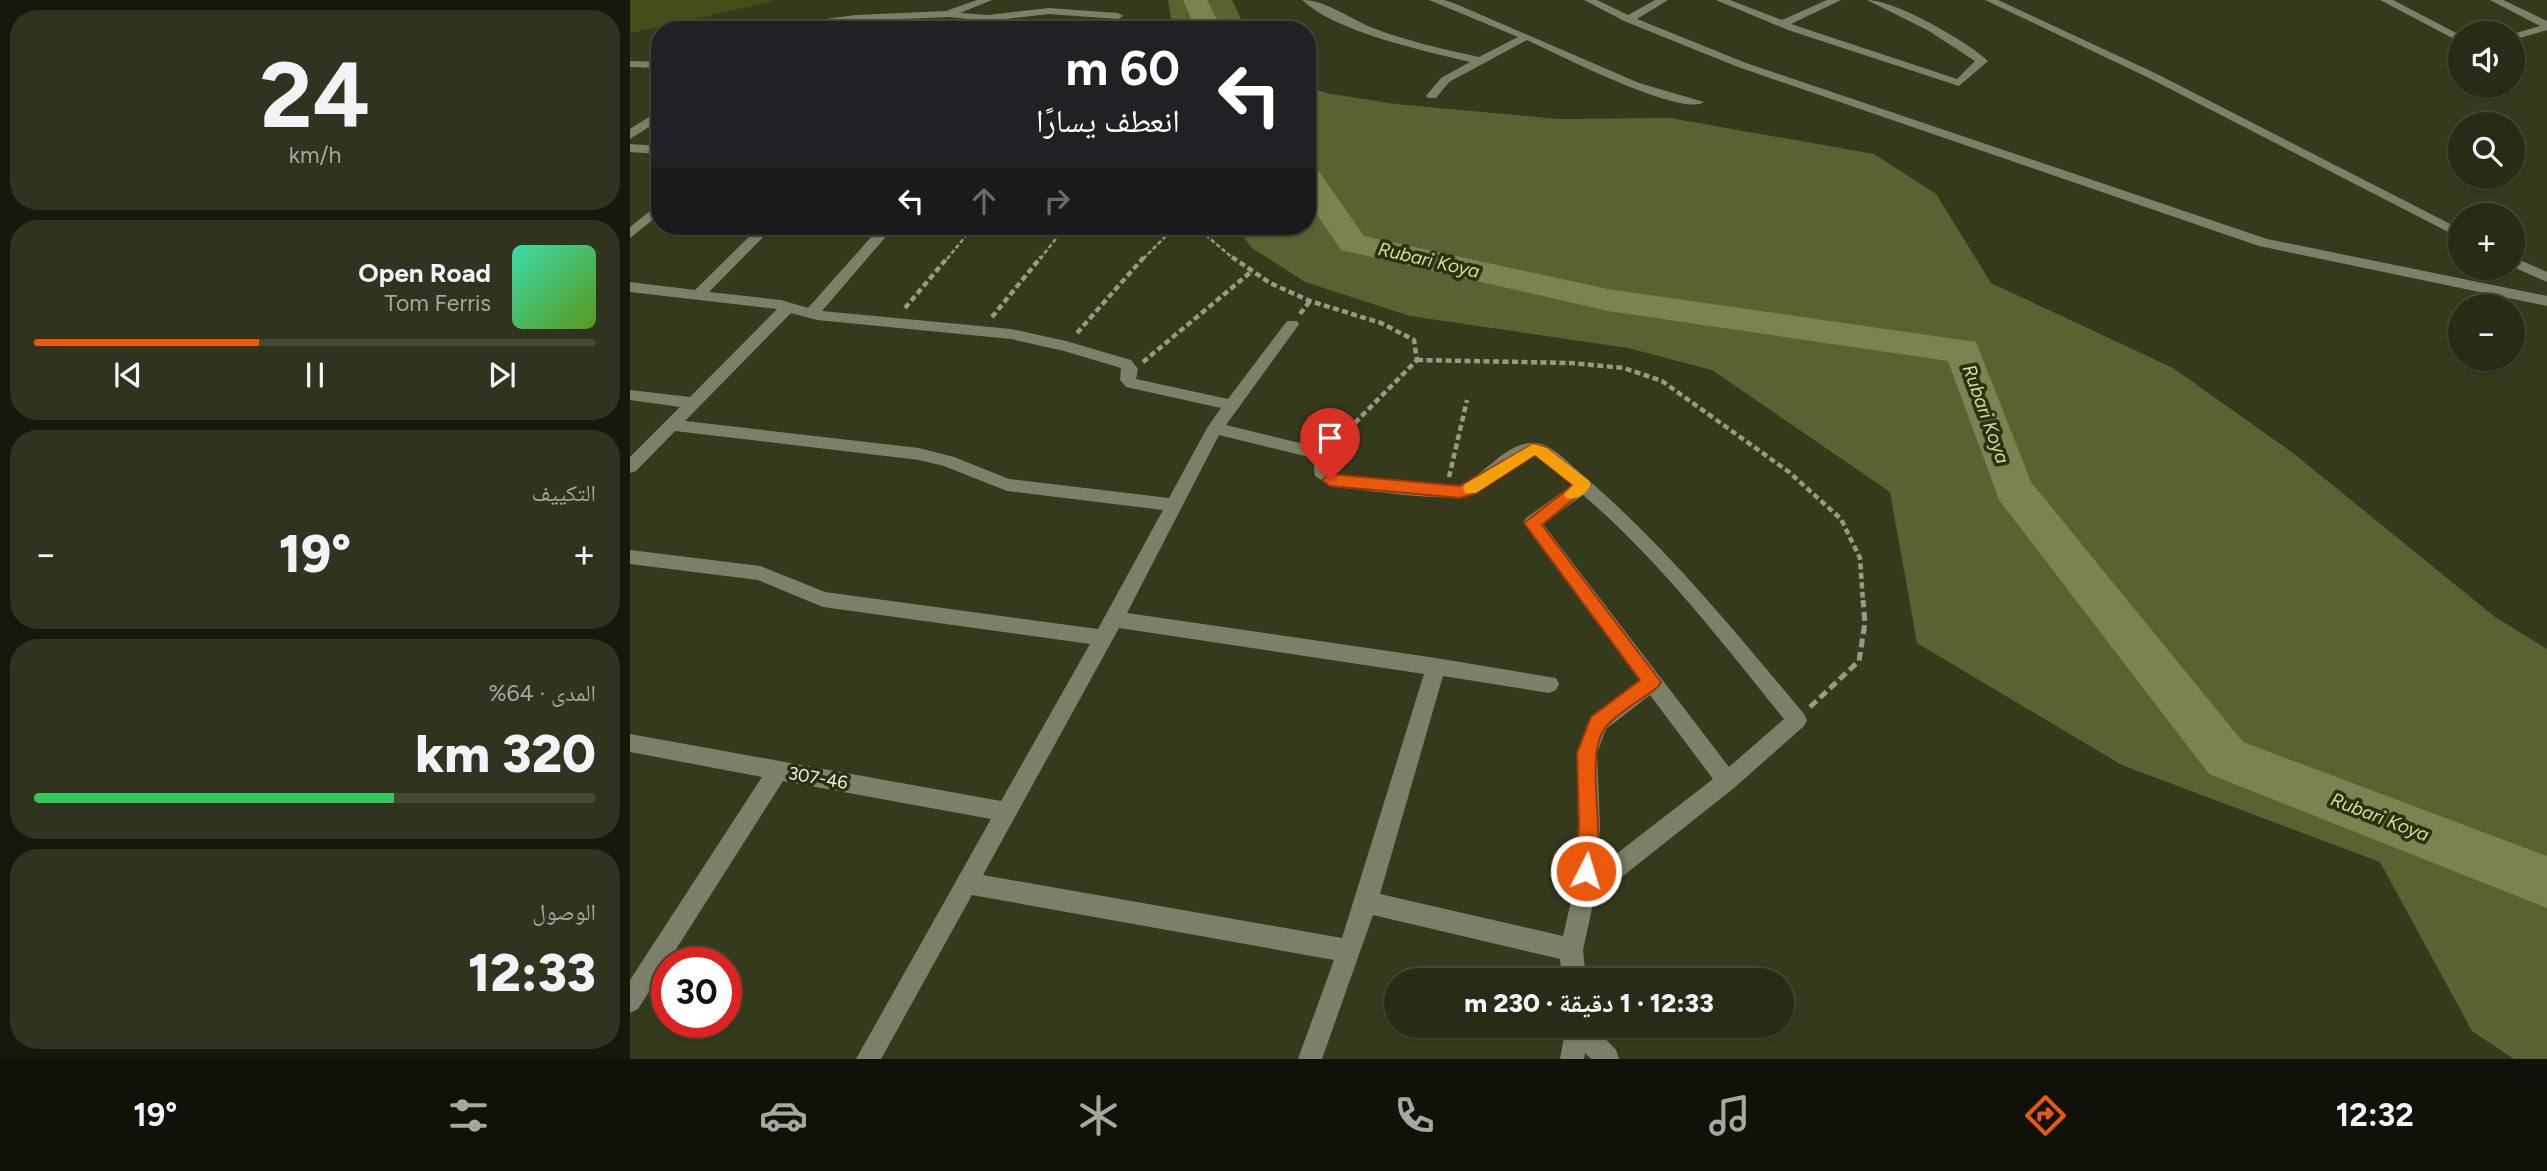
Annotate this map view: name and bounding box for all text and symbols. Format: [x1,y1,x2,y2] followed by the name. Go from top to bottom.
[2448,21,2525,371] map controls
[2448,21,2525,98] button: sound
[1065,38,1180,97] text: 60 m
[260,41,370,150] text: 24
[1204,49,1295,140] icon: left
[1036,102,1180,140] text: انعطف يسارًا
[2448,112,2525,189] button: search
[289,141,341,169] text: km/h
[892,182,930,220] icon: left
[965,182,1003,220] icon: ahead
[1038,182,1076,220] icon: right
[2448,203,2525,280] button: +
[1376,237,1482,283] water label: Rubari Koya
[358,257,491,289] text: Open Road
[385,289,491,317] text: Tom Ferris
[2448,294,2525,371] button: −
[109,356,147,394] icon: previous
[296,356,334,394] icon: pause
[483,356,521,394] icon: next
[1957,361,2015,467] water label: Rubari Koya
[1300,408,1360,480] pin
[1311,419,1349,457] icon: arrive
[531,479,596,507] text: التكييف
[279,523,351,585] text: 19°
[34,531,58,577] text: −
[572,531,596,577] text: +
[488,679,596,707] text: المدى · 64%
[415,723,596,785] text: 320 km
[787,762,849,794] street label: 307-46
[2328,788,2432,846] water label: Rubari Koya
[1549,834,1623,908] position arrow
[532,898,596,926] text: الوصول
[468,942,596,1004] text: 12:33
[651,947,742,1038] speed limit sign: 30
[1464,987,1714,1019] text: 12:33 · 1 دقيقة · 230 m
[444,1091,493,1140] icon: filters
[759,1091,808,1140] icon: car
[1074,1091,1123,1140] icon: climate
[1390,1091,1439,1140] icon: phone
[1705,1091,1754,1140] icon: music
[2021,1091,2070,1140] icon: directions
[133,1096,177,1134] text: 19°
[2336,1096,2414,1134] text: 12:32

